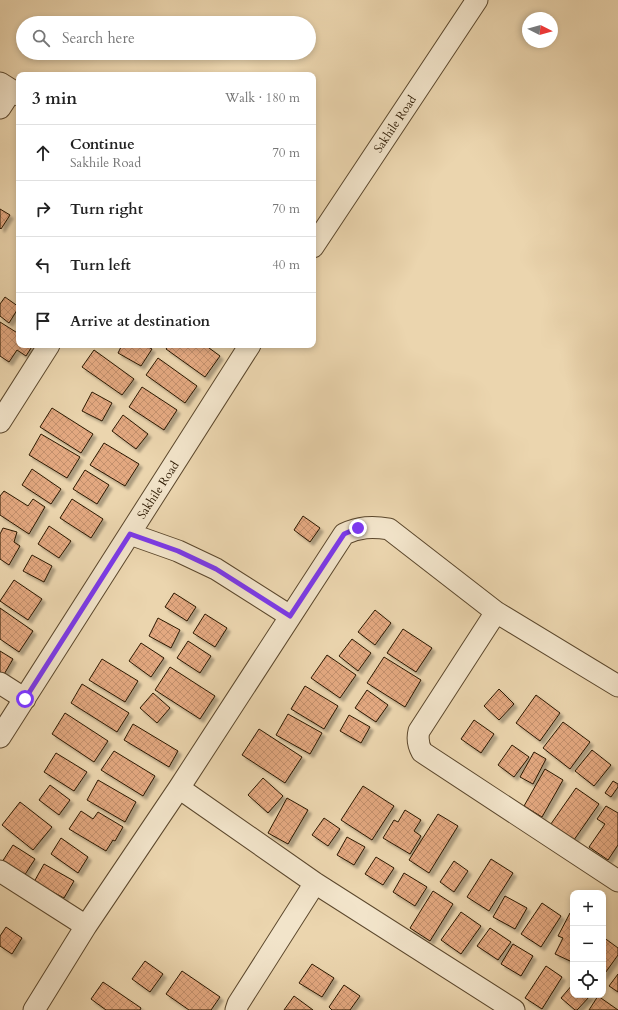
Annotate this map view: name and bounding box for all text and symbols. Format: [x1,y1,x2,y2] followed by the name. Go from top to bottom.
[522,12,558,48] north arrow
[16,16,316,60] search box
[30,27,52,49] icon: search
[62,28,135,48] text: Search here
[32,87,77,110] text: 3 min
[225,89,300,107] text: Walk · 180 m
[370,92,420,156] street label: Sakhile Road
[70,134,135,154] text: Continue
[32,142,54,164] icon: ahead
[272,144,300,162] text: 70 m
[70,154,141,172] text: Sakhile Road
[32,198,54,220] icon: right
[70,199,143,219] text: Turn right
[272,200,300,218] text: 70 m
[32,254,54,276] icon: left
[70,255,131,275] text: Turn left
[272,256,300,274] text: 40 m
[32,310,54,332] icon: arrive
[70,311,210,331] text: Arrive at destination
[133,458,183,522] street label: Sakhile Road
[349,519,367,537] route end
[16,690,34,708] route start
[570,890,606,998] map controls
[570,890,606,926] button: +
[570,926,606,962] button: −
[570,962,606,998] button: locate

